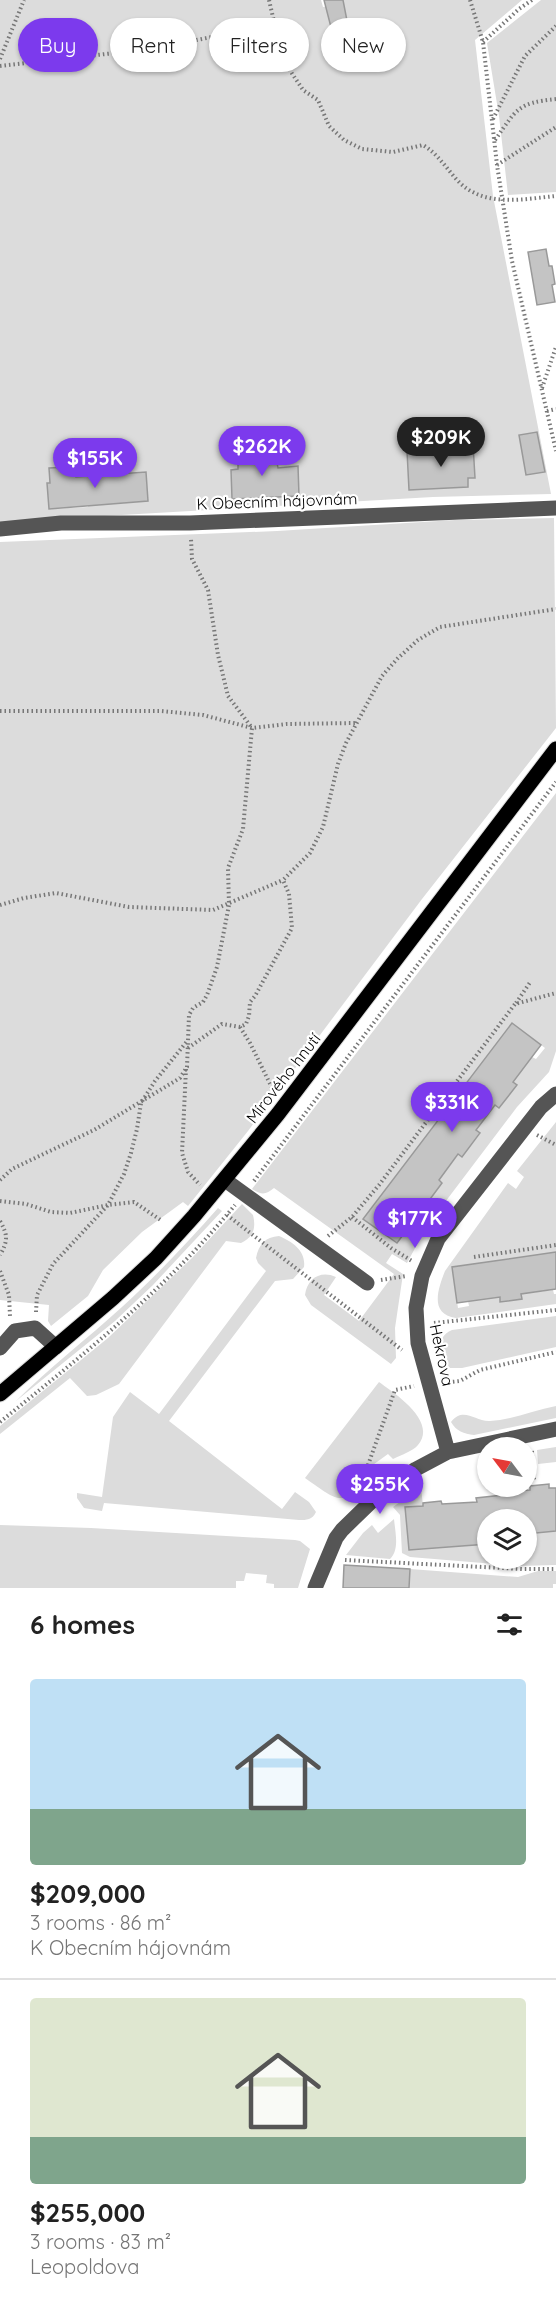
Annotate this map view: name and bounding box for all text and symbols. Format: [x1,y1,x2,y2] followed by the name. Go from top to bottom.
[18,18,98,72] chip: Buy
[110,18,197,72] chip: Rent
[209,18,309,72] chip: Filters
[321,18,406,72] chip: New
[399,417,483,468] pin: $209K
[411,424,471,449] text: $209K
[220,426,304,477] pin: $262K
[233,433,291,458] text: $262K
[53,438,137,489] pin: $155K
[67,445,123,470] text: $155K
[196,488,358,514] street label: K Obecním hájovnám
[242,1028,325,1127] street label: Mírového hnutí
[410,1082,494,1133] pin: $331K
[425,1089,479,1114] text: $331K
[373,1198,457,1249] pin: $177K
[388,1205,442,1230] text: $177K
[426,1322,458,1388] street label: Hekrova
[477,1437,537,1497] north arrow
[477,1437,537,1569] map controls
[338,1464,422,1515] pin: $255K
[350,1471,410,1496] text: $255K
[477,1509,537,1569] button: layers
[30,1608,135,1641] text: 6 homes
[493,1608,526,1641] icon: filters
[224,1718,332,1826] icon: home
[30,1877,146,1910] text: $209,000
[30,1910,171,1935] text: 3 rooms · 86 m²
[30,1935,231,1960] text: K Obecním hájovnám
[224,2037,332,2145] icon: home
[30,2196,145,2229] text: $255,000
[30,2229,171,2254] text: 3 rooms · 83 m²
[30,2254,139,2279] text: Leopoldova

